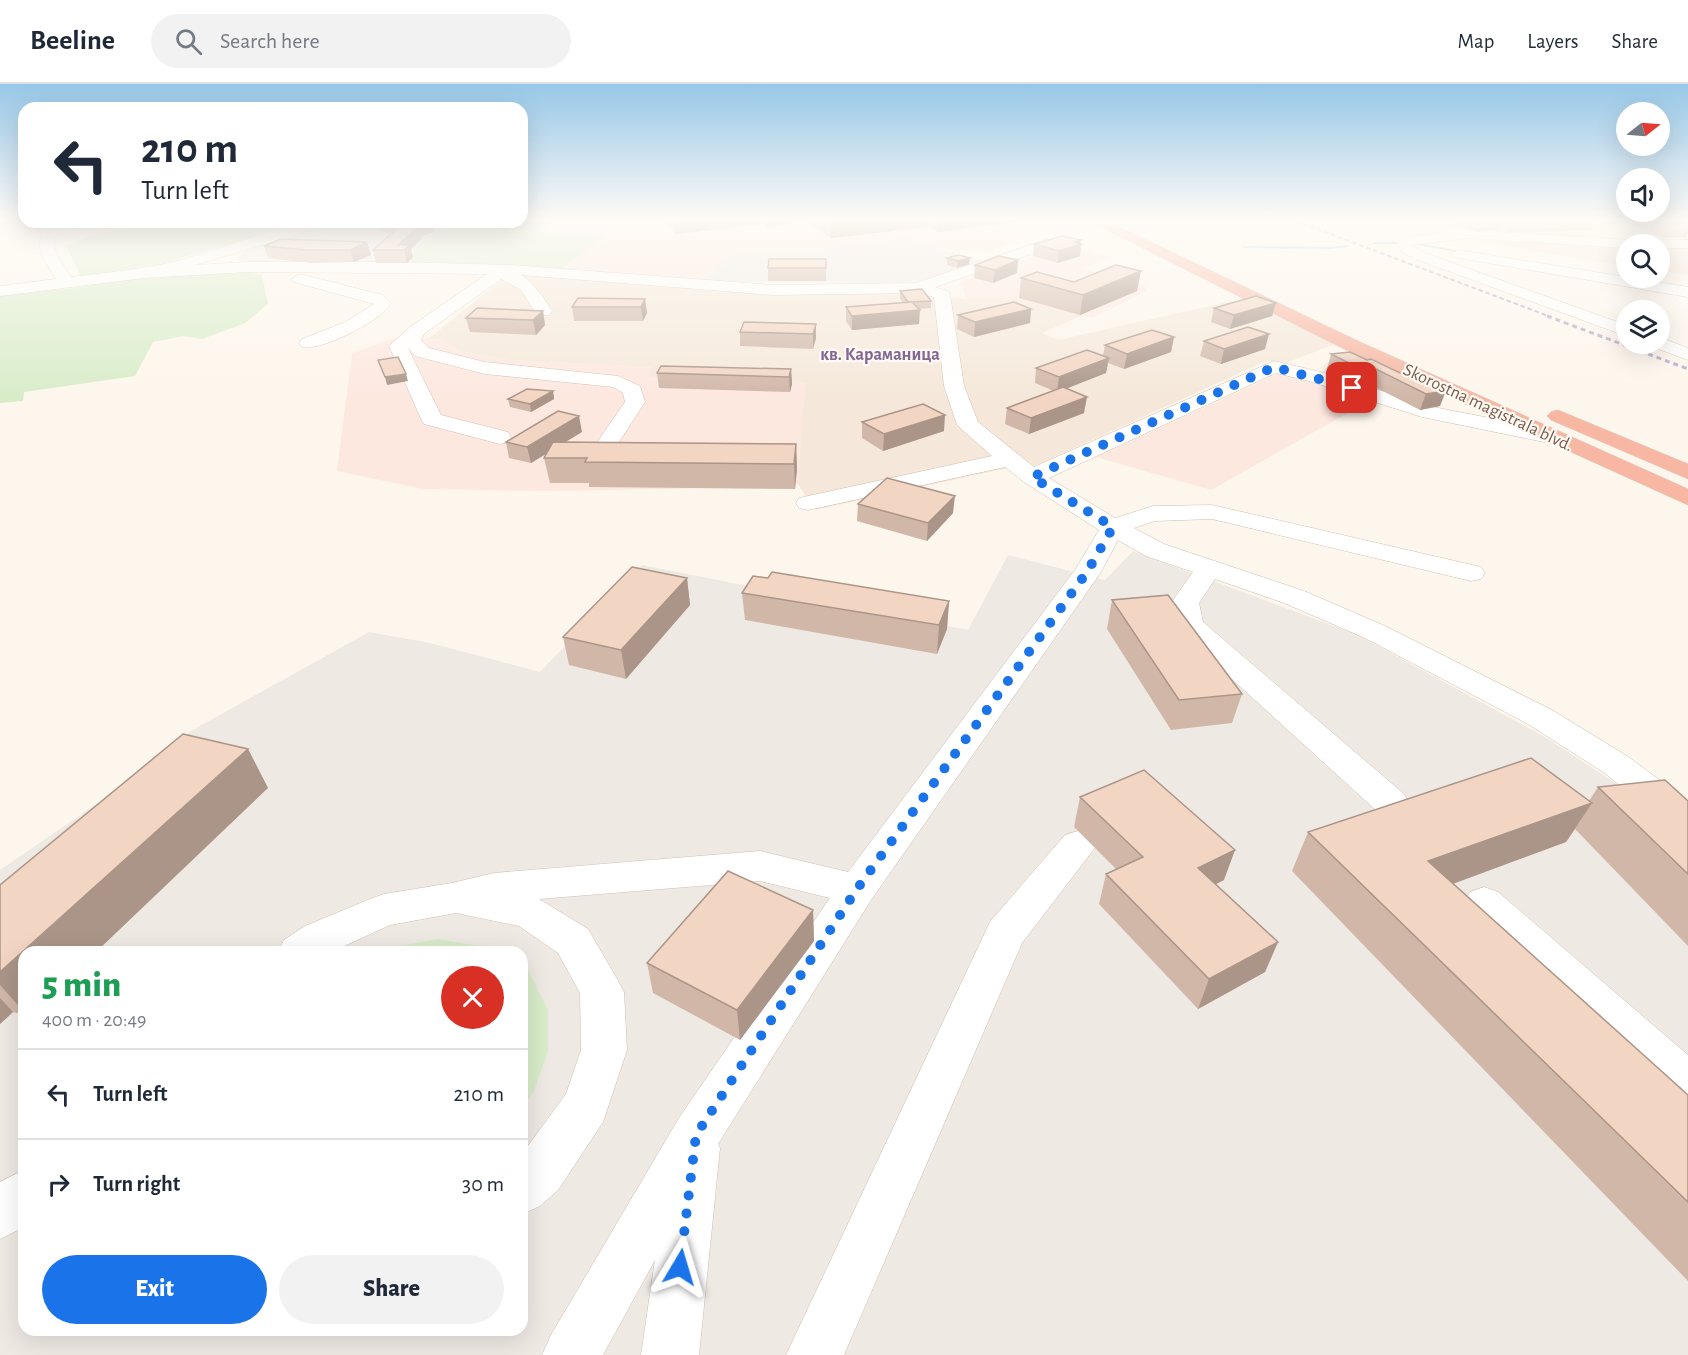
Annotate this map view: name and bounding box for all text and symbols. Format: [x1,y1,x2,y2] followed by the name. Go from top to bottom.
[151,14,571,68] search box
[172,25,205,58] icon: search
[30,27,115,55] text: Beeline
[220,30,320,52] text: Search here
[1458,31,1494,52] text: Map
[1527,31,1578,52] text: Layers
[1611,31,1658,52] text: Share
[1616,102,1670,156] north arrow
[1616,102,1670,354] map controls
[42,126,120,204] icon: left
[141,128,238,170] text: 210 m
[1616,168,1670,222] button: sound
[141,177,229,204] text: Turn left
[1616,234,1670,288] button: search
[1616,300,1670,354] button: layers
[820,346,940,364] district label: кв. Караманица
[1400,361,1576,455] street label: Skorostna magistrala blvd.
[1326,362,1377,413] pin
[1335,371,1368,404] icon: arrive
[441,966,504,1029] button: close
[42,967,121,1003] text: 5 min
[42,1010,146,1030] text: 400 m · 20:49
[42,1078,75,1111] icon: left
[93,1083,167,1105] text: Turn left
[454,1083,504,1105] text: 210 m
[42,1168,75,1201] icon: right
[93,1173,180,1195] text: Turn right
[462,1173,504,1195] text: 30 m
[648,1235,712,1299] position arrow
[42,1255,267,1324] button: Exit
[279,1255,504,1324] button: Share

